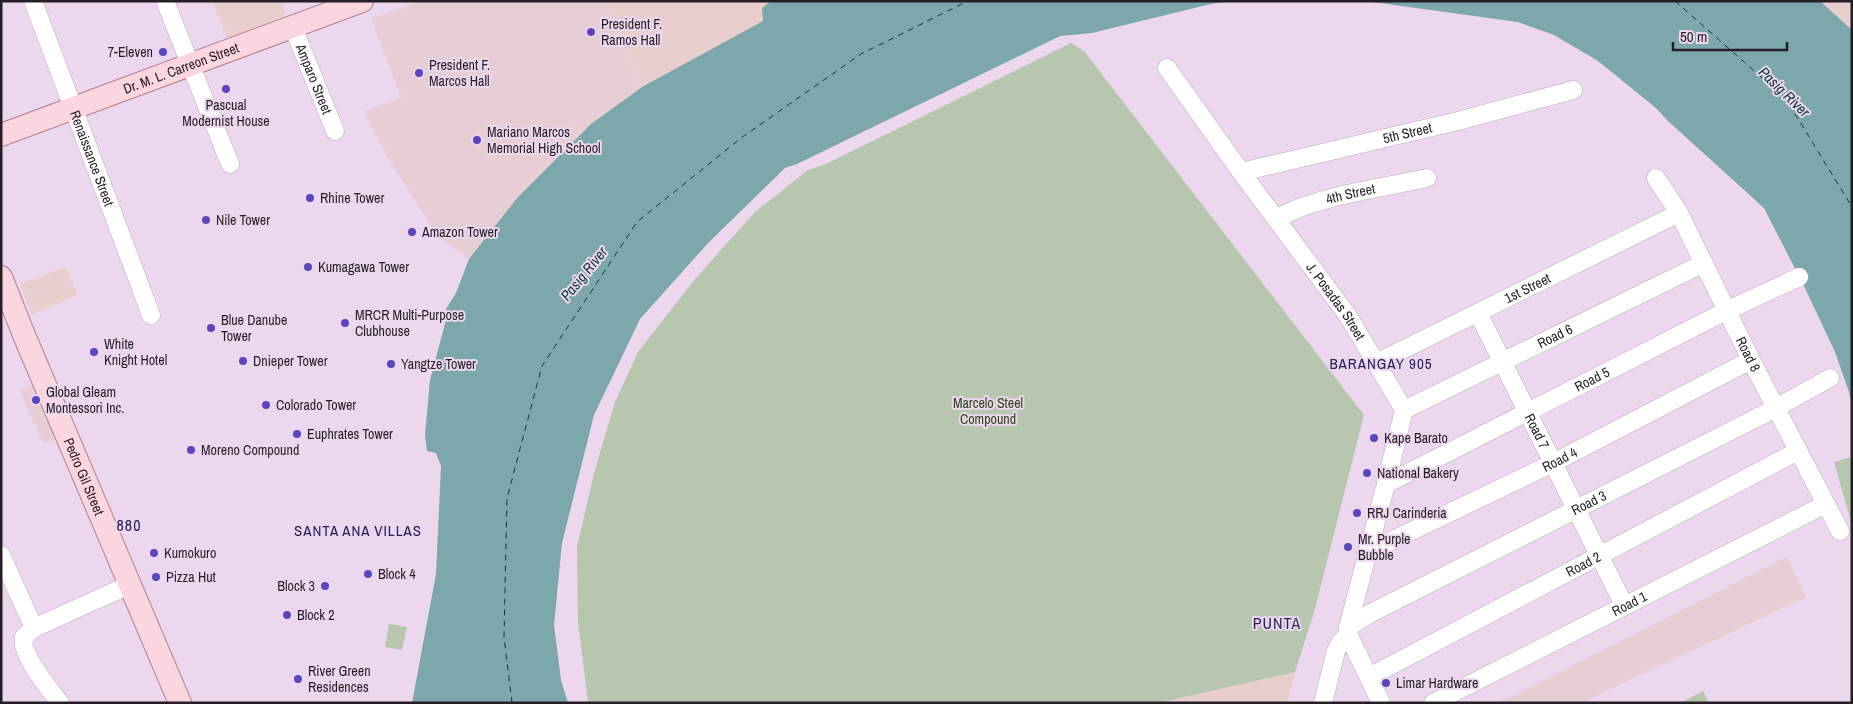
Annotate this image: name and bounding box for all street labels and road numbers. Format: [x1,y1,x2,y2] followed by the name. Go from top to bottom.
[121,39,241,98] street label: Dr. M. L. Carreon Street
[291,40,336,117] street label: Amparo Street
[66,108,118,209] street label: Renaissance Street
[1381,118,1434,147] street label: 5th Street
[1324,179,1377,208] street label: 4th Street
[1302,259,1369,343] street label: J. Posadas Street
[1501,269,1554,307] street label: 1st Street
[1534,320,1575,352] street label: Road 6
[1732,334,1765,375] street label: Road 8
[1571,363,1612,396] street label: Road 5
[1521,410,1553,452] street label: Road 7
[60,435,108,518] street label: Pedro Gil Street
[1539,443,1581,476] street label: Road 4
[1568,486,1609,519] street label: Road 3
[1563,548,1604,581] street label: Road 2
[1609,587,1650,620] street label: Road 1

